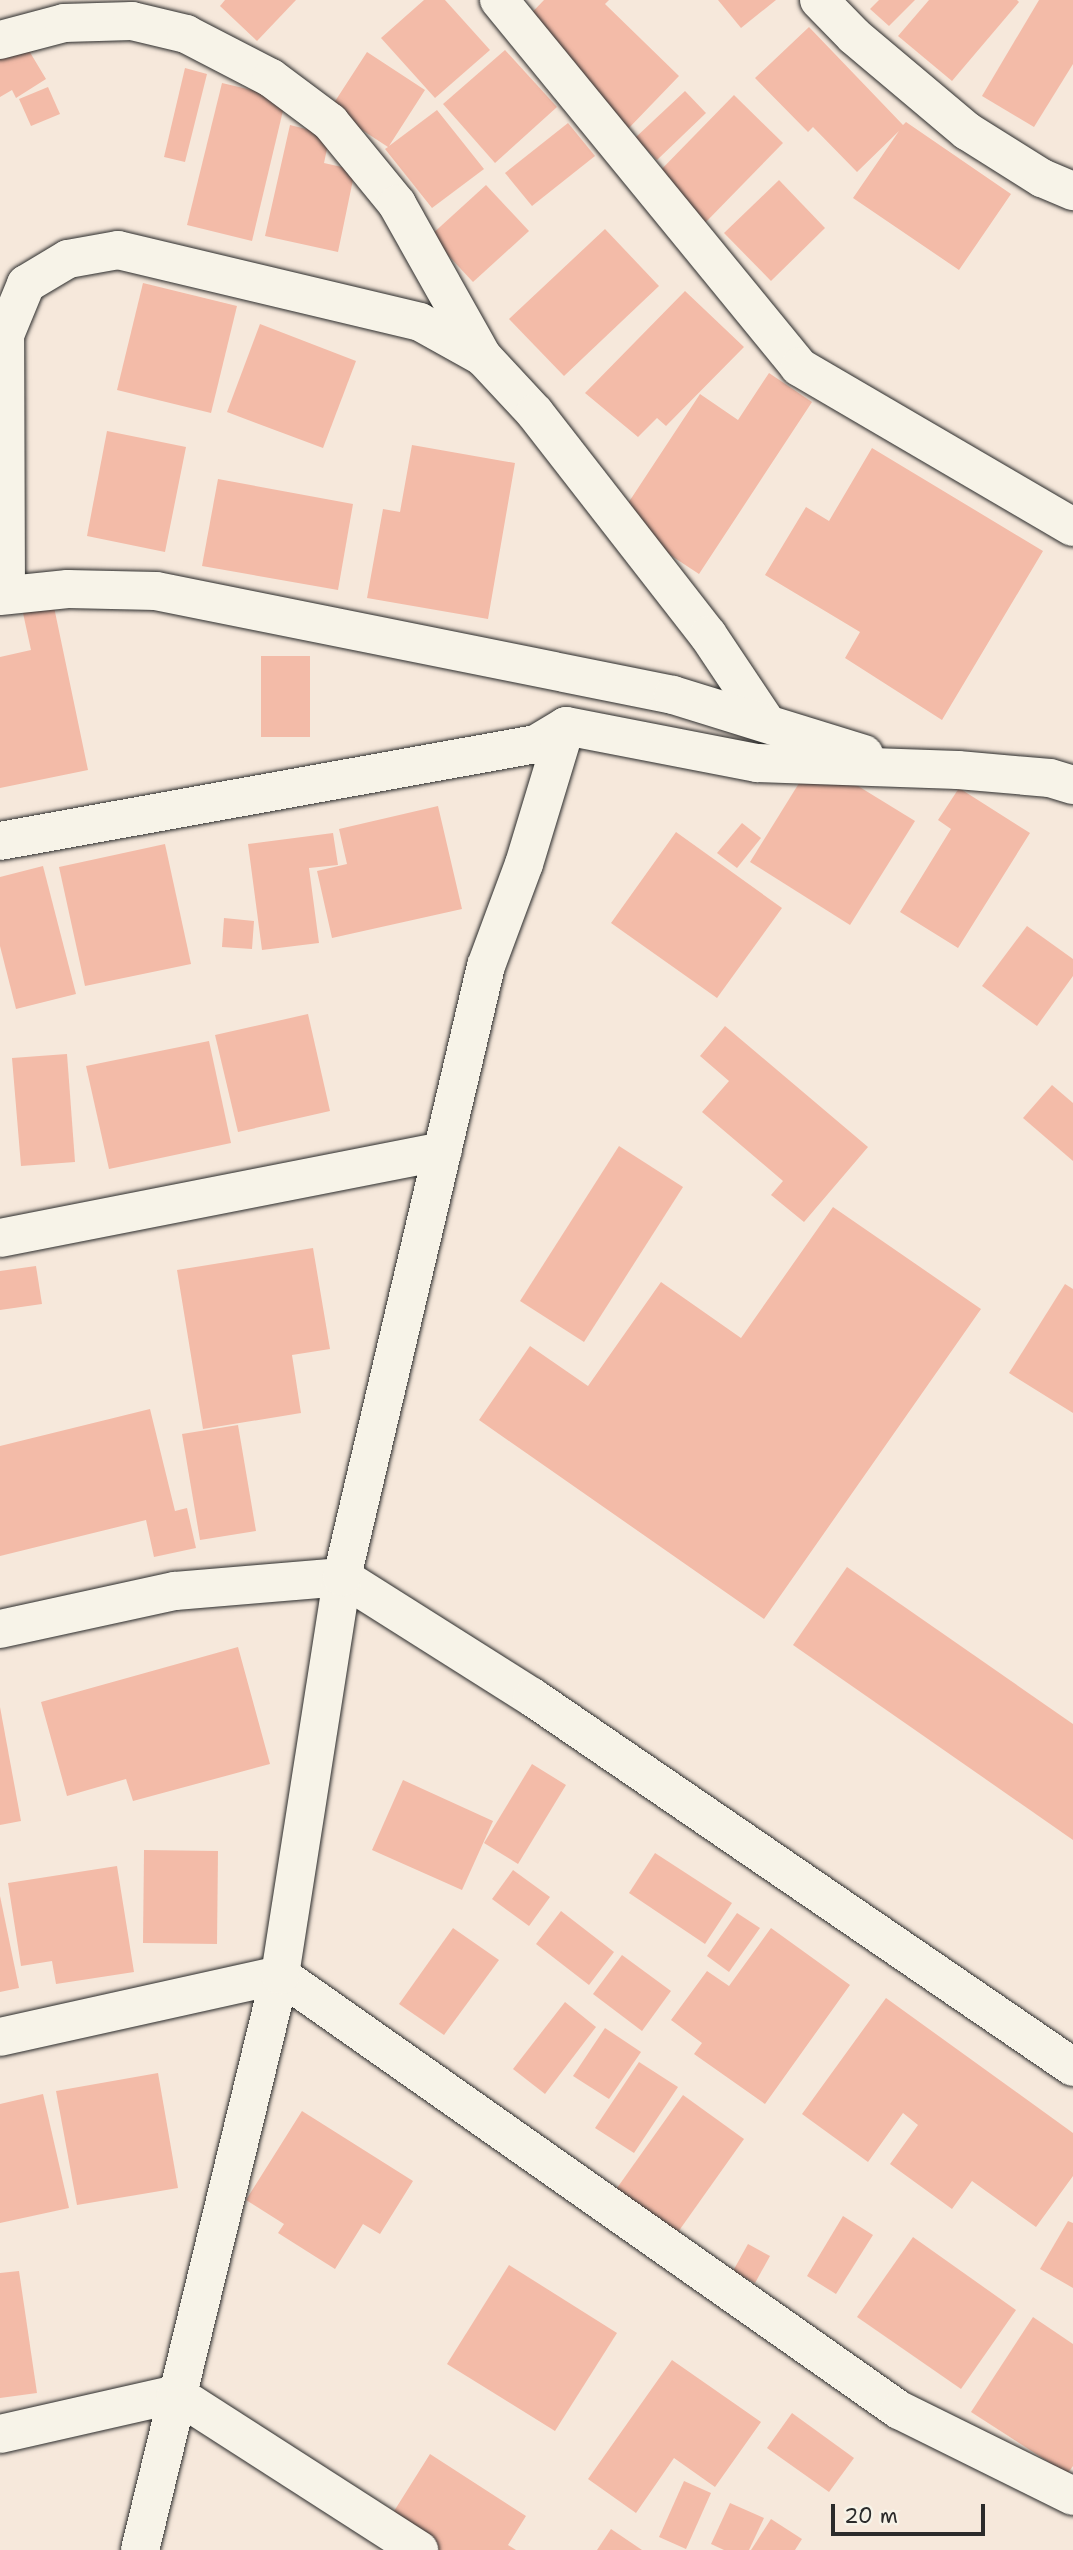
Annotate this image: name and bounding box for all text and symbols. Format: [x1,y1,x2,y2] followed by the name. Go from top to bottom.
[835,2490,989,2534] scale bar
[844,2502,898,2530] text: 20 m

